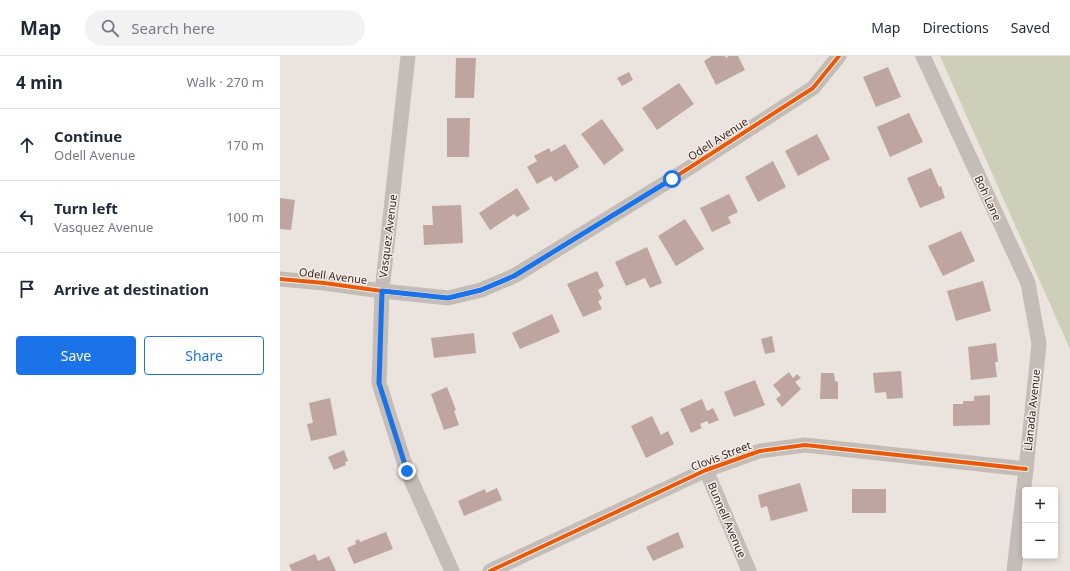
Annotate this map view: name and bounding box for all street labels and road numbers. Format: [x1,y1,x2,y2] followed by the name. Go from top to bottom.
[685,114,751,164] street label: Odell Avenue
[971,173,1005,223] street label: Boh Lane
[375,193,400,279] street label: Vasquez Avenue
[298,264,368,287] street label: Odell Avenue
[1020,368,1043,452] street label: Llanada Avenue
[688,437,753,474] street label: Clovis Street
[705,480,750,560] street label: Bunnell Avenue

